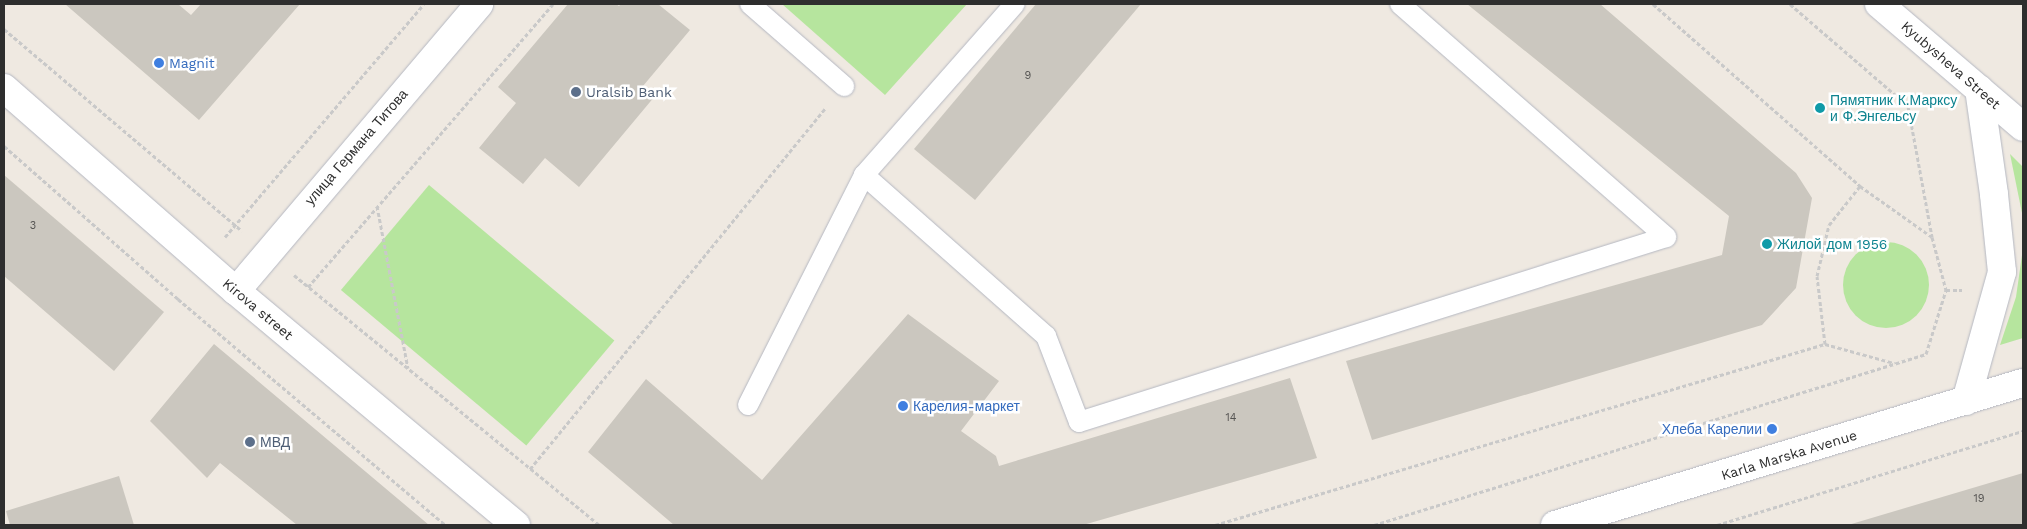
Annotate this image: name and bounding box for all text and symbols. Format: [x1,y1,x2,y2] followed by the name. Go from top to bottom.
[1898,17,2004,113] street label: Kyubysheva Street
[169,55,214,71] place label: Magnit
[153,57,165,69] marker: Magnit
[1025,69,1031,83] house number: 9
[586,84,672,100] place label: Uralsib Bank
[301,86,411,208] street label: улица Германа Титова
[570,86,582,98] marker: Uralsib Bank
[1830,92,1957,124] place label: Пямятник К.Марксу и Ф.Энгельсу
[1814,102,1826,114] marker: Пямятник К.Марксу и Ф.Энгельсу
[30,219,36,233] house number: 3
[1777,236,1888,252] place label: Жилой дом 1956
[1761,238,1773,250] marker: Жилой дом 1956
[219,275,297,343] street label: Kirova street
[913,398,1020,414] place label: Карелия-маркет
[897,400,909,412] marker: Карелия-маркет
[1225,411,1237,425] house number: 14
[1662,421,1762,437] place label: Хлеба Карелии
[1766,423,1778,435] marker: Хлеба Карелии
[1719,426,1859,484] street label: Karla Marska Avenue
[260,434,290,450] place label: МВД
[244,436,256,448] marker: МВД
[1973,492,1985,506] house number: 19

